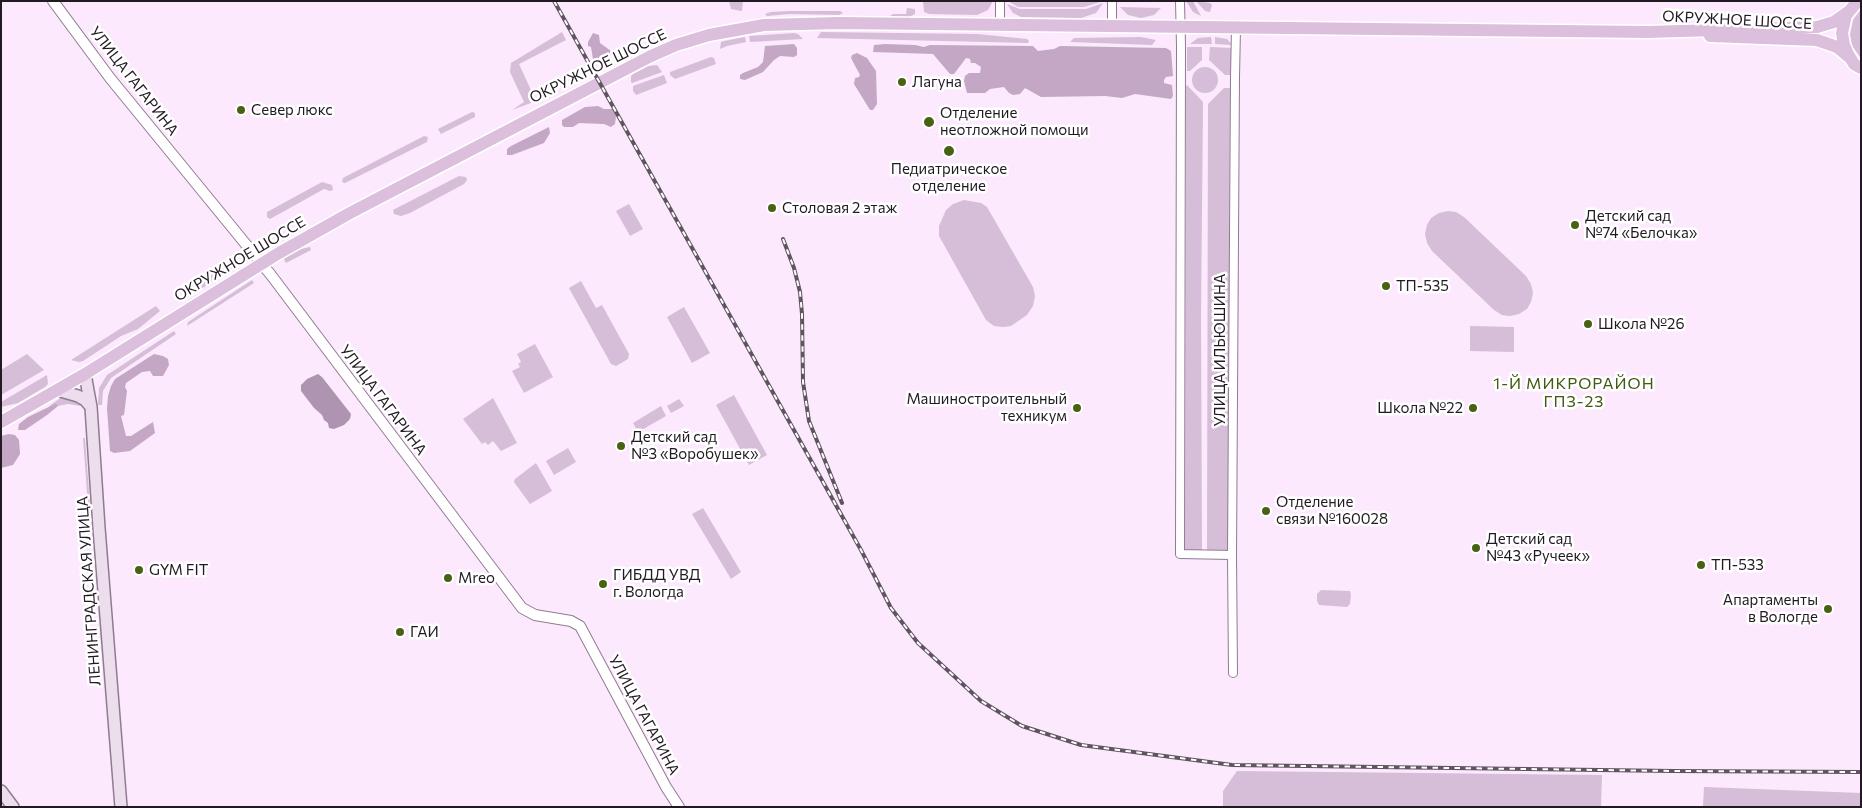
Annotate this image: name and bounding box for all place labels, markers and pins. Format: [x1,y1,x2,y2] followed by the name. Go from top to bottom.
[912,73,962,91] place label: Лагуна
[896,76,908,88] marker: Лагуна
[251,101,333,119] place label: Север люкс
[235,104,247,116] marker: Север люкс
[940,104,1089,139] place label: Отделение неотложной помощи
[922,115,936,129] marker: Отделение неотложной помощи
[942,144,956,158] marker: Педиатрическое отделение
[891,160,1007,195] place label: Педиатрическое отделение
[782,199,897,217] place label: Столовая 2 этаж
[766,202,778,214] marker: Столовая 2 этаж
[1585,207,1697,242] place label: Детский сад №74 «Белочка»
[1569,219,1581,231] marker: Детский сад №74 «Белочка»
[1396,277,1449,295] place label: ТП-535
[1380,280,1392,292] marker: ТП-535
[1598,315,1684,333] place label: Школа №26
[1582,318,1594,330] marker: Школа №26
[906,390,1067,425] place label: Машиностроительный техникум
[1377,399,1463,417] place label: Школа №22
[1071,402,1083,414] marker: Машиностроительный техникум
[1467,402,1479,414] marker: Школа №22
[631,428,758,463] place label: Детский сад №3 «Воробушек»
[615,440,627,452] marker: Детский сад №3 «Воробушек»
[1276,493,1388,528] place label: Отделение связи №160028
[1260,505,1272,517] marker: Отделение связи №160028
[1486,530,1590,565] place label: Детский сад №43 «Ручеек»
[1470,542,1482,554] marker: Детский сад №43 «Ручеек»
[1711,556,1764,574] place label: ТП-533
[1695,559,1707,571] marker: ТП-533
[149,561,208,579] place label: GYM FIT
[133,564,145,576] marker: GYM FIT
[613,566,700,601] place label: ГИБДД УВД г. Вологда
[458,569,495,587] place label: Mreo
[442,572,454,584] marker: Mreo
[597,578,609,590] marker: ГИБДД УВД г. Вологда
[1723,591,1818,626] place label: Апартаменты в Вологде
[1822,603,1834,615] marker: Апартаменты в Вологде
[410,623,439,641] place label: ГАИ
[394,626,406,638] marker: ГАИ

